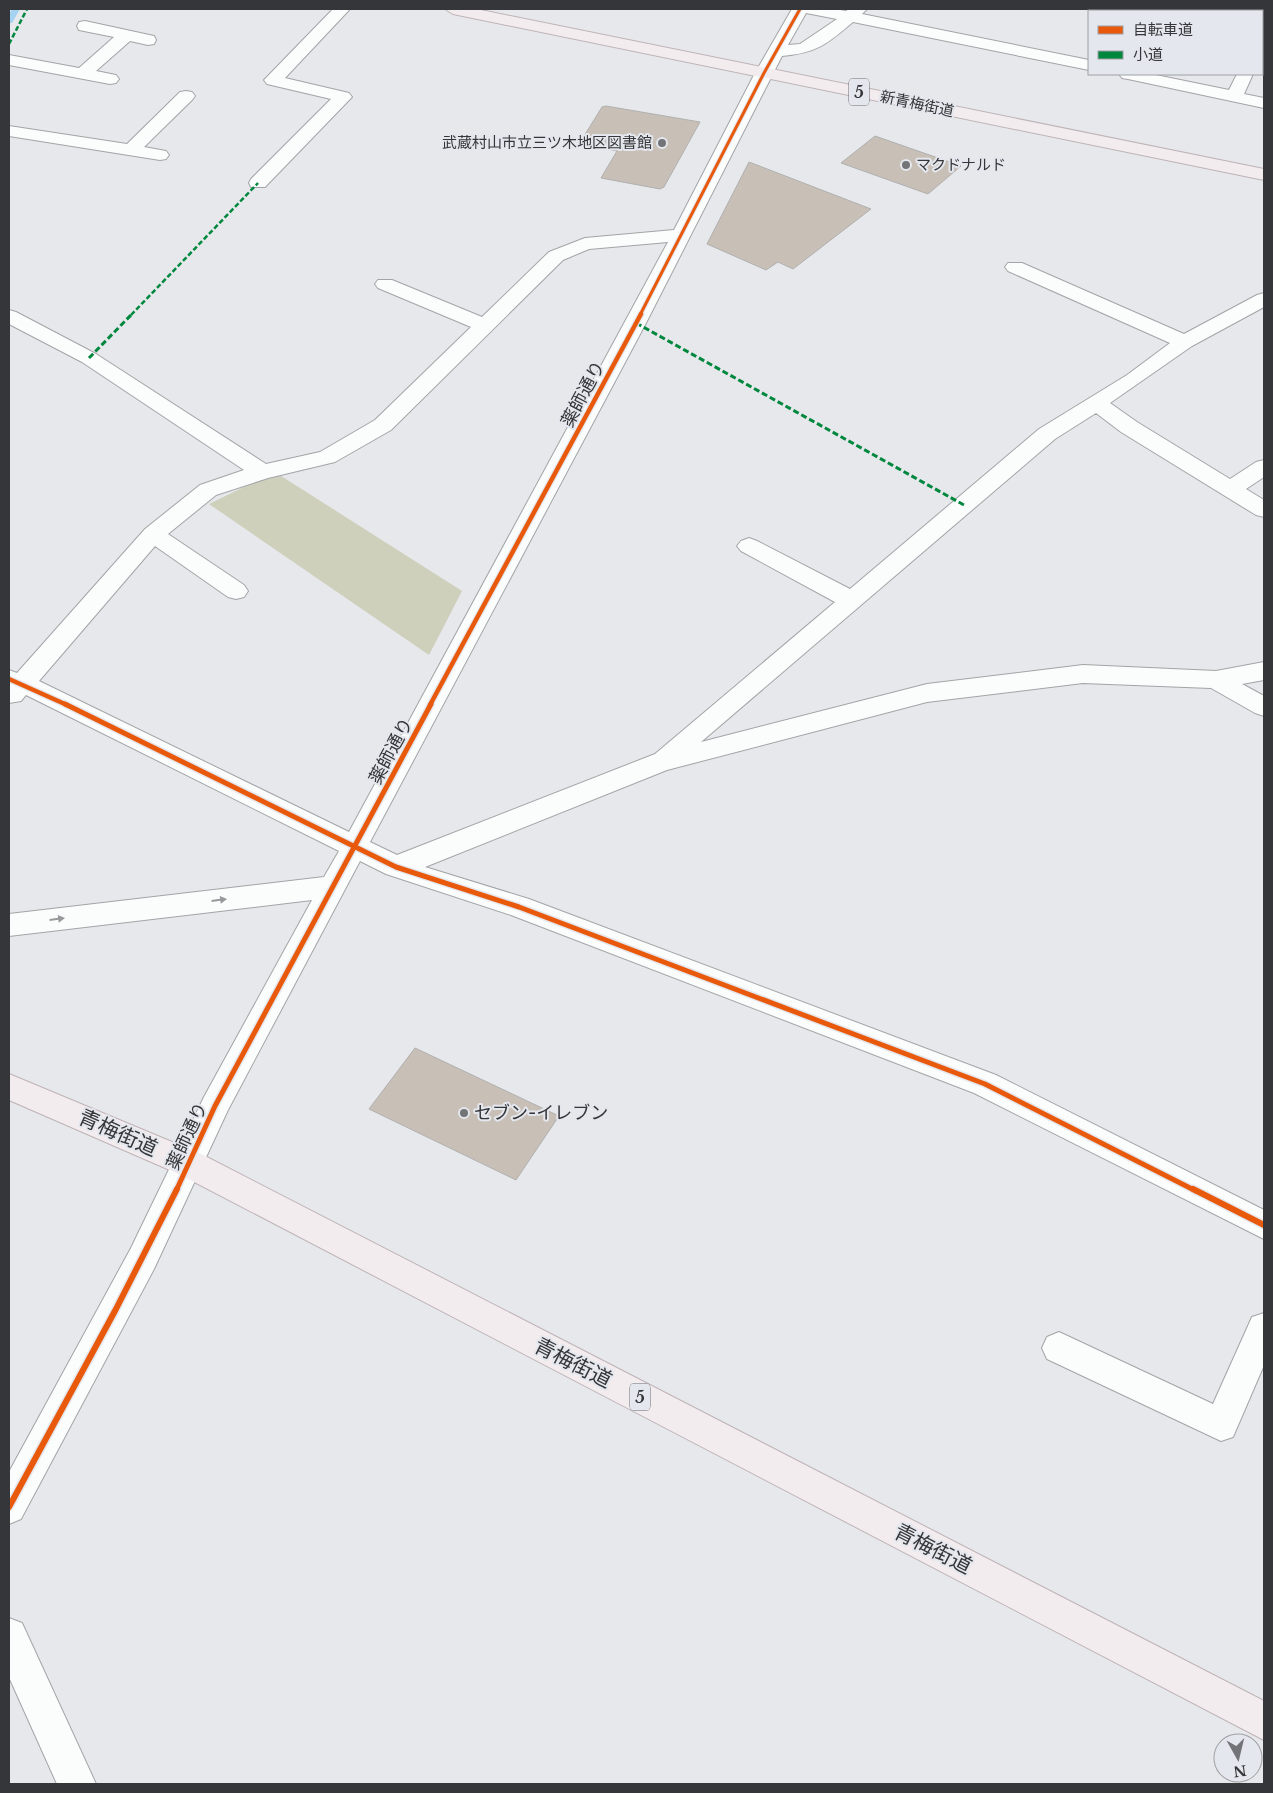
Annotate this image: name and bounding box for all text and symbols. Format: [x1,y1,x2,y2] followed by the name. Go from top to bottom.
[1088,10,1263,75] legend
[1133,20,1193,39] text: 自転車道
[1133,45,1163,64] text: 小道
[849,78,869,105] road number: 5
[878,86,956,121] street label: 新青梅街道
[442,133,652,152] place label: 武蔵村山市立三ツ木地区図書館
[656,137,668,149] marker: 武蔵村山市立三ツ木地区図書館
[916,155,1006,174] place label: マクドナルド
[900,159,912,171] marker: マクドナルド
[556,357,610,431] street label: 薬師通り
[364,714,418,788] street label: 薬師通り
[211,896,227,904] one-way arrow
[49,915,65,923] one-way arrow
[162,1099,212,1173] street label: 薬師通り
[474,1102,608,1124] place label: セブン-イレブン
[74,1104,162,1162] street label: 青梅街道
[458,1107,470,1119] marker: セブン-イレブン
[530,1332,616,1394] street label: 青梅街道
[630,1384,650,1410] road number: 5
[890,1518,976,1580] street label: 青梅街道
[1213,1733,1263,1783] north arrow
[1232,1761,1248,1781] text: N

